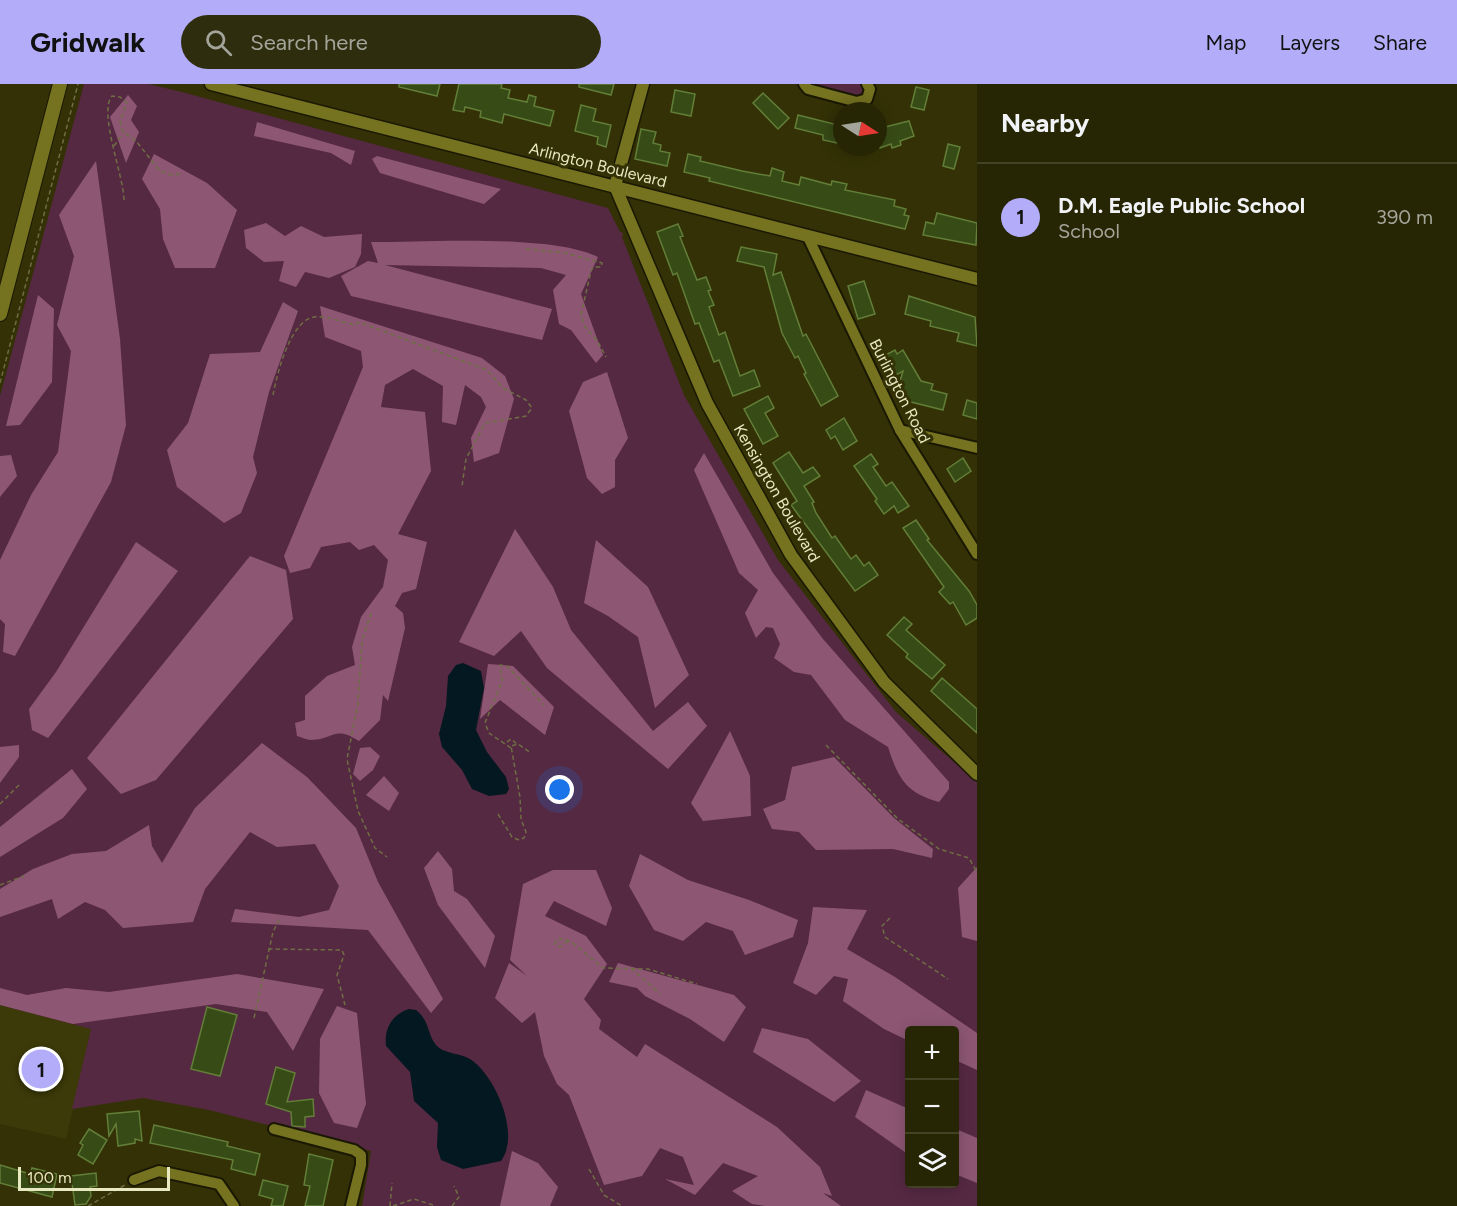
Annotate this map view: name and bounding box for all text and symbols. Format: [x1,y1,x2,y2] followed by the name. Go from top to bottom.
[181,15,601,69] search box
[30,25,145,59] text: Gridwalk
[202,26,235,59] icon: search
[250,29,368,56] text: Search here
[1206,30,1246,55] text: Map
[1279,30,1340,55] text: Layers
[1373,30,1427,55] text: Share
[833,102,887,156] north arrow
[1001,107,1089,139] text: Nearby
[527,139,669,191] street label: Arlington Boulevard
[1058,192,1305,219] text: D.M. Eagle Public School
[1016,205,1025,229] text: 1
[1376,205,1433,229] text: 390 m
[1058,219,1120,243] text: School
[866,336,934,446] street label: Burlington Road
[730,421,824,565] street label: Kensington Boulevard
[545,775,574,804] your location
[905,1026,959,1188] map controls
[905,1026,959,1080] button: +
[22,1046,60,1092] pin: 1
[905,1080,959,1134] button: −
[905,1134,959,1188] button: layers
[18,1164,170,1192] scale bar
[27,1168,72,1187] text: 100 m

